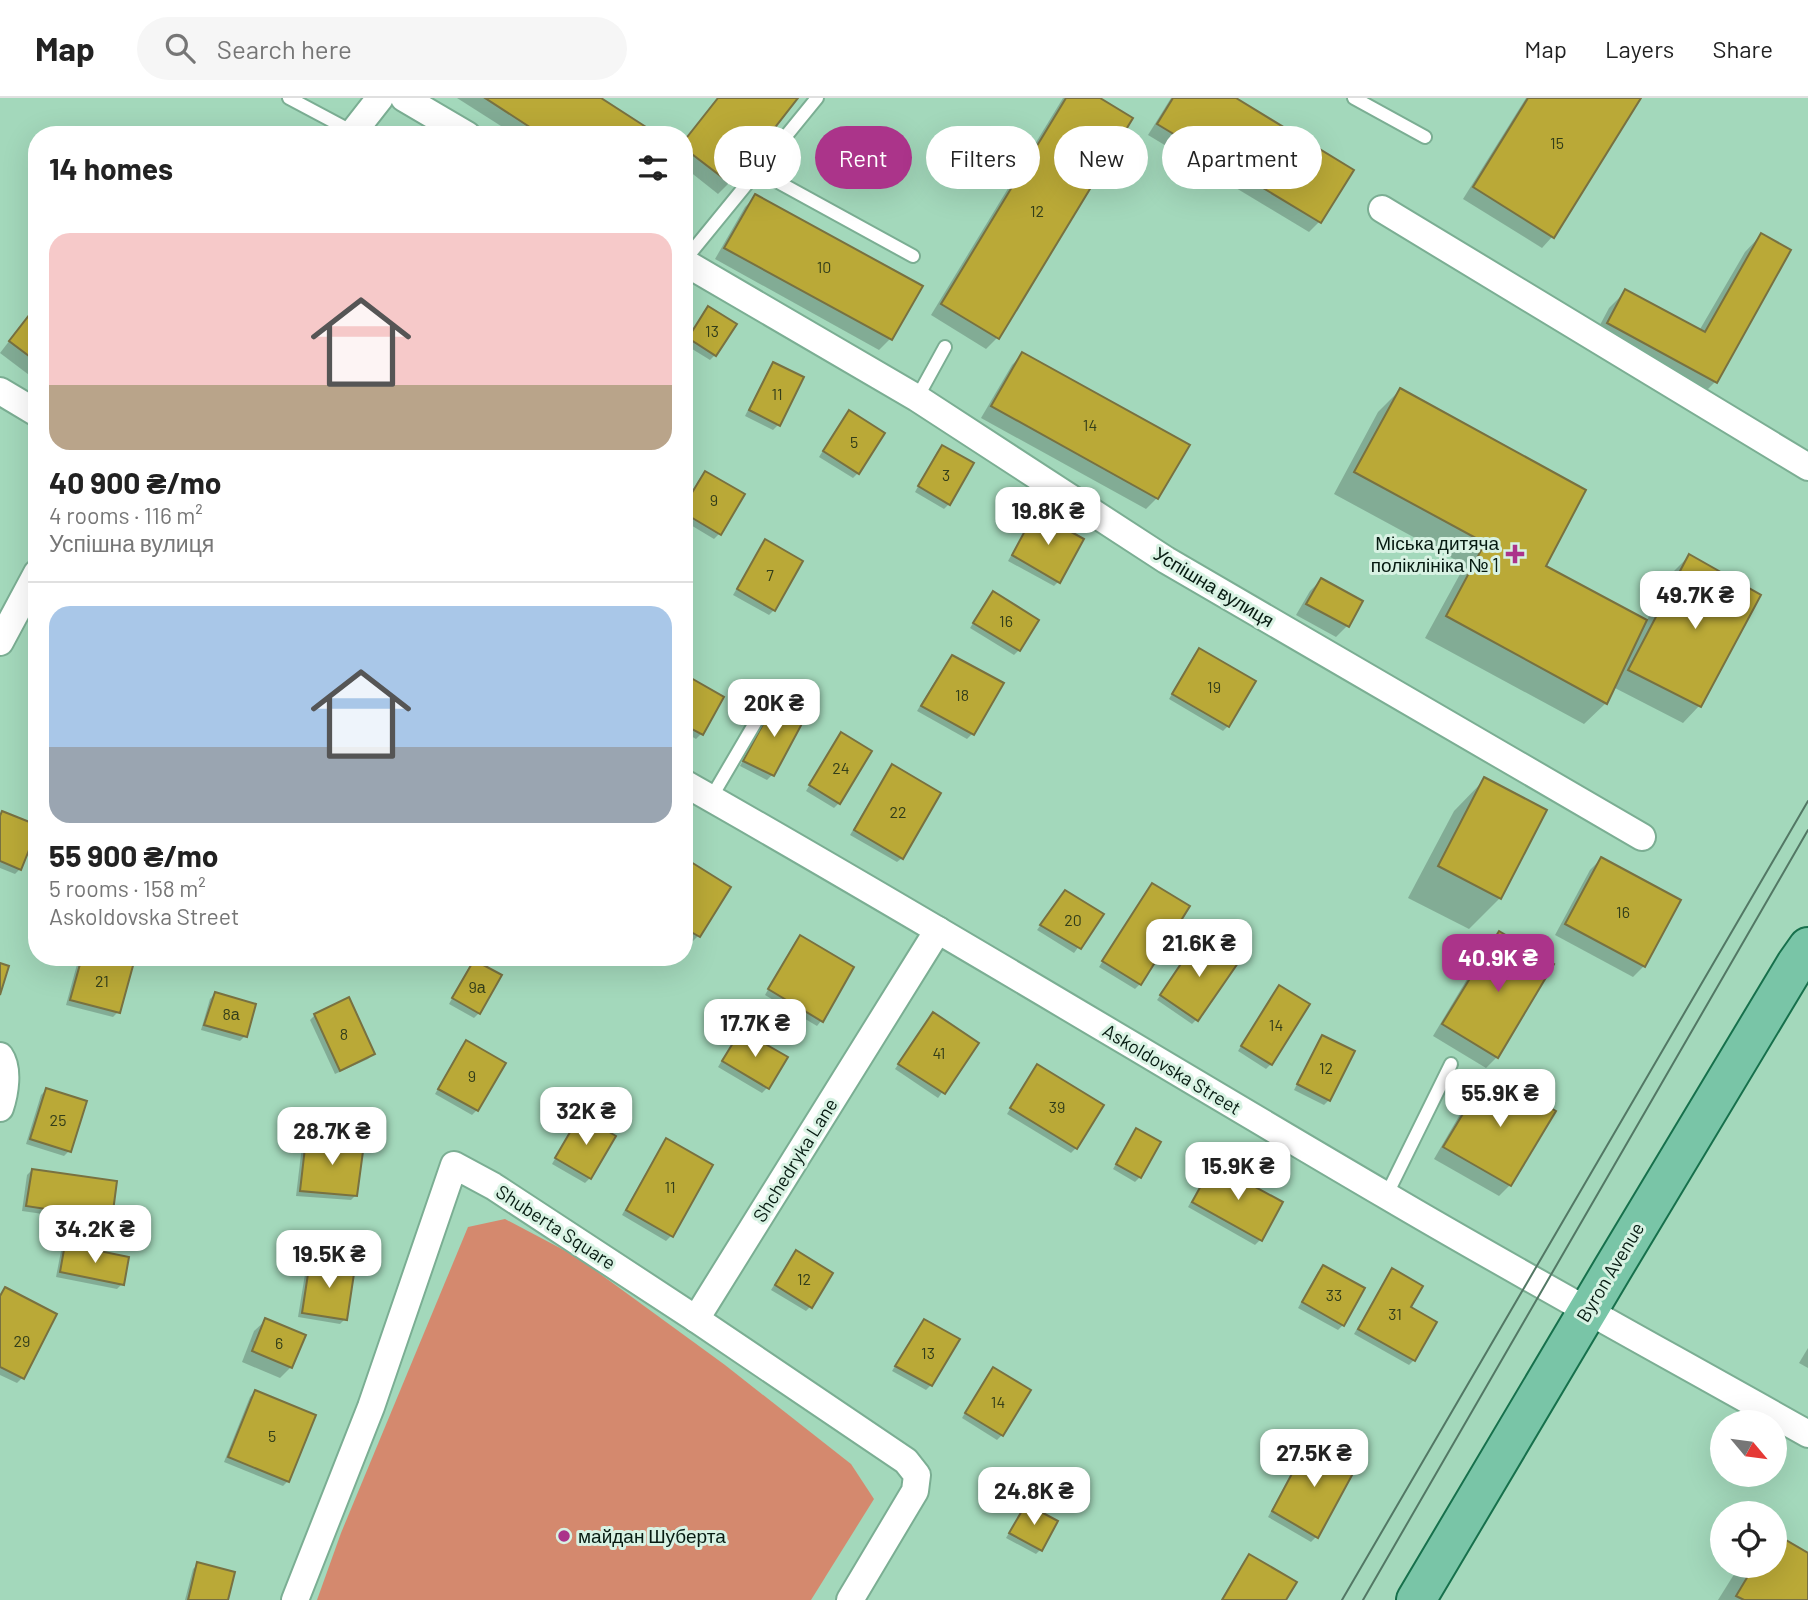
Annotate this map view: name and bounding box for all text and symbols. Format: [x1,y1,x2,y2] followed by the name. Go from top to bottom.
[137,17,627,80] search box
[35,28,95,68] text: Map
[161,29,199,67] icon: search
[217,33,352,64] text: Search here
[1524,34,1567,63] text: Map
[1605,34,1674,63] text: Layers
[1712,34,1773,63] text: Share
[714,126,801,189] chip: Buy
[815,126,912,189] chip: Rent
[926,126,1040,189] chip: Filters
[1054,126,1148,189] chip: New
[1162,126,1322,189] chip: Apartment
[1550,133,1564,152] house number: 15
[634,149,672,187] icon: filters
[49,150,173,186] text: 14 homes
[1030,201,1044,220] house number: 12
[817,257,831,276] house number: 10
[298,279,424,405] icon: home
[705,321,719,340] house number: 13
[771,384,783,403] house number: 11
[1083,415,1097,434] house number: 14
[850,432,858,451] house number: 5
[49,464,221,500] text: 40 900 ₴/mo
[942,465,950,484] house number: 3
[983,488,1113,547] pin: 19.8K ₴
[710,490,718,509] house number: 9
[1011,496,1085,524] text: 19.8K ₴
[49,501,203,529] text: 4 rooms · 116 m²
[49,529,214,557] text: Успішна вулиця
[1371,531,1499,576] place label: Міська дитяча поліклініка № 1
[1150,542,1279,632] street label: Успішна вулиця
[1505,544,1525,564] marker: Міська дитяча поліклініка № 1
[766,565,774,584] house number: 7
[1630,572,1760,631] pin: 49.7K ₴
[1656,580,1734,608] text: 49.7K ₴
[999,611,1013,630] house number: 16
[298,651,424,777] icon: home
[1207,677,1221,696] house number: 19
[725,680,823,739] pin: 20K ₴
[955,685,969,704] house number: 18
[744,688,804,716] text: 20K ₴
[832,758,850,777] house number: 24
[889,802,907,821] house number: 22
[49,837,218,873] text: 55 900 ₴/mo
[49,874,206,902] text: 5 rooms · 158 m²
[49,902,239,930] text: Askoldovska Street
[1616,902,1630,921] house number: 16
[1064,910,1082,929] house number: 20
[1134,920,1264,979] pin: 21.6K ₴
[1162,928,1236,956] text: 21.6K ₴
[1433,934,1563,994] pin: 40.9K ₴
[1458,943,1538,971] text: 40.9K ₴
[95,971,109,990] house number: 21
[468,977,486,996] house number: 9а
[690,1000,820,1059] pin: 17.7K ₴
[222,1004,240,1023] house number: 8а
[720,1008,790,1036] text: 17.7K ₴
[1269,1015,1283,1034] house number: 14
[1099,1018,1246,1119] street label: Askoldovska Street
[340,1024,348,1043] house number: 8
[933,1043,945,1062] house number: 41
[1319,1058,1333,1077] house number: 12
[468,1066,476,1085] house number: 9
[1435,1070,1565,1129] pin: 55.9K ₴
[1461,1078,1539,1106] text: 55.9K ₴
[537,1088,635,1147] pin: 32K ₴
[747,1094,842,1226] street label: Shchedryka Lane
[556,1096,616,1124] text: 32K ₴
[1049,1097,1065,1116] house number: 39
[267,1108,397,1167] pin: 28.7K ₴
[50,1110,66,1129] house number: 25
[293,1116,371,1144] text: 28.7K ₴
[1173,1142,1303,1202] pin: 15.9K ₴
[1201,1151,1275,1179] text: 15.9K ₴
[664,1177,676,1196] house number: 11
[492,1179,620,1274] street label: Shuberta Square
[30,1206,160,1265] pin: 34.2K ₴
[55,1214,135,1242] text: 34.2K ₴
[1571,1218,1648,1326] street label: Byron Avenue
[264,1230,394,1290] pin: 19.5K ₴
[292,1239,366,1267] text: 19.5K ₴
[797,1269,811,1288] house number: 12
[1326,1285,1342,1304] house number: 33
[1388,1304,1402,1323] house number: 31
[14,1331,30,1350] house number: 29
[275,1333,283,1352] house number: 6
[921,1343,935,1362] house number: 13
[991,1392,1005,1411] house number: 14
[1710,1410,1787,1488] north arrow
[1710,1410,1787,1578] map controls
[268,1426,276,1445] house number: 5
[1249,1430,1379,1489] pin: 27.5K ₴
[1276,1438,1352,1466] text: 27.5K ₴
[969,1468,1099,1527] pin: 24.8K ₴
[994,1476,1074,1504] text: 24.8K ₴
[1710,1501,1787,1578] button: locate
[578,1524,726,1547] place label: майдан Шуберта
[556,1528,572,1544] marker: майдан Шуберта

